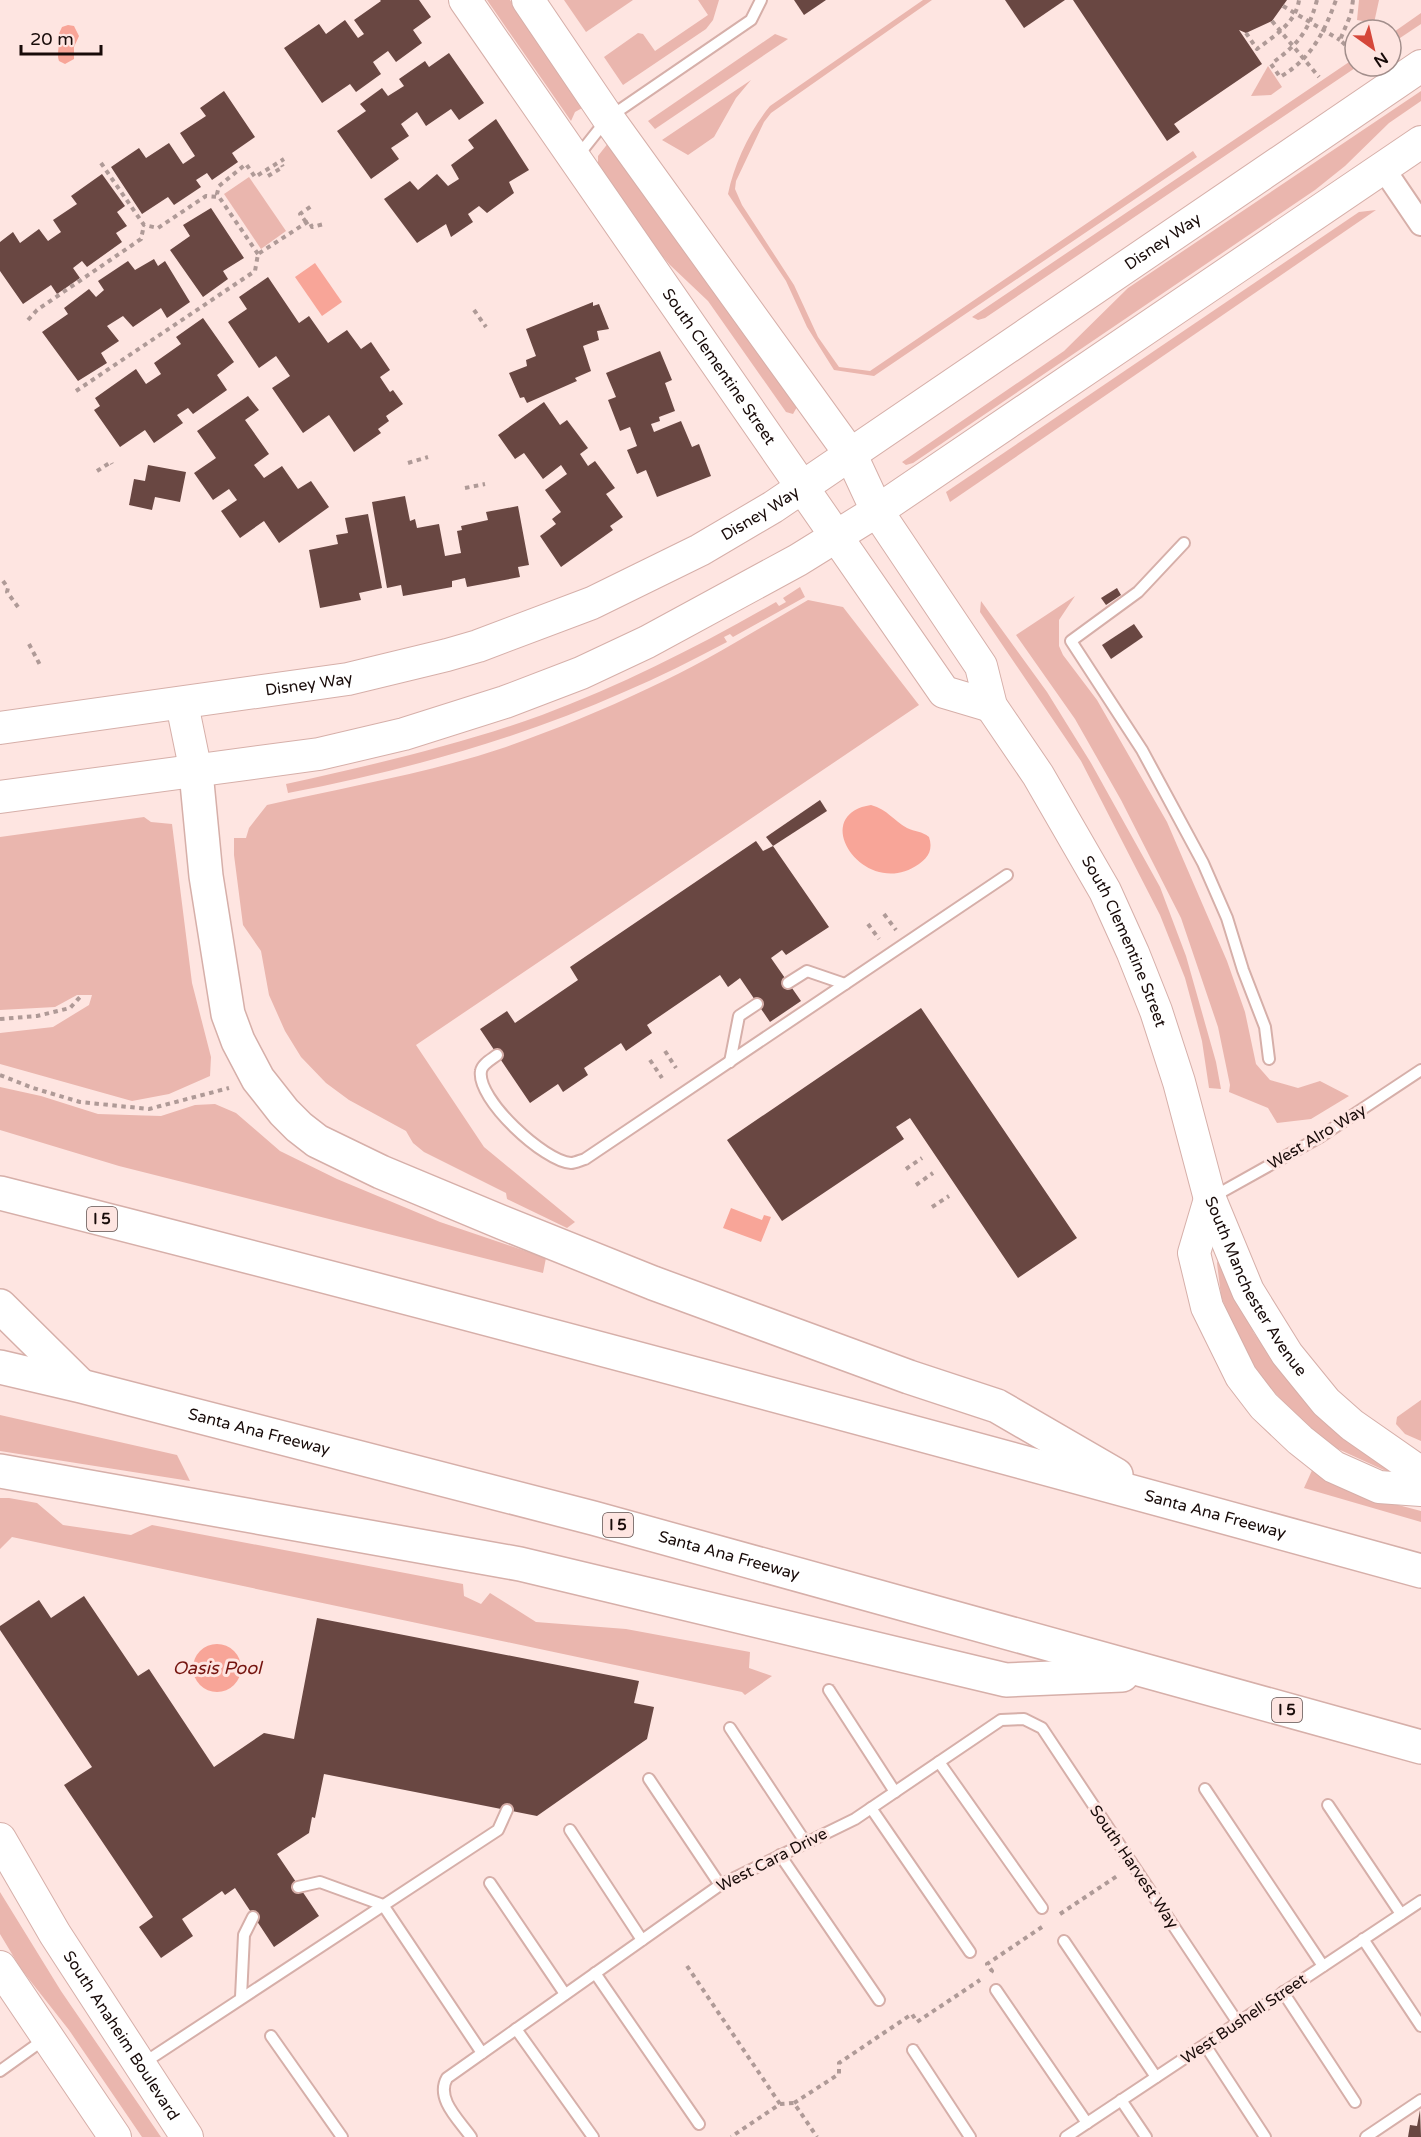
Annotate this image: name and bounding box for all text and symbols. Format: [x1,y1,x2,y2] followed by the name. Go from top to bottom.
[21,18,100,56] scale bar
[1343,18,1403,78] north arrow
[30,28,74,50] text: 20 m
[1370,48,1392,71] text: N
[1121,208,1205,275] street label: Disney Way
[658,285,780,449] street label: South Clementine Street
[718,482,803,545] street label: Disney Way
[264,668,355,701] street label: Disney Way
[1077,852,1171,1030] street label: South Clementine Street
[1264,1100,1370,1174] street label: West Alro Way
[1200,1193,1311,1380] street label: South Manchester Avenue
[87,1207,117,1231] road number: I 5
[186,1404,332,1460] street label: Santa Ana Freeway
[1142,1486,1289,1544] street label: Santa Ana Freeway
[603,1513,633,1537] road number: I 5
[656,1527,802,1585] street label: Santa Ana Freeway
[172,1657,264,1679] water label: Oasis Pool
[1272,1698,1302,1722] road number: I 5
[1085,1801,1183,1933] street label: South Harvest Way
[713,1824,831,1896] street label: West Cara Drive
[59,1947,184,2124] street label: South Anaheim Boulevard
[1177,1969,1311,2069] street label: West Bushell Street

